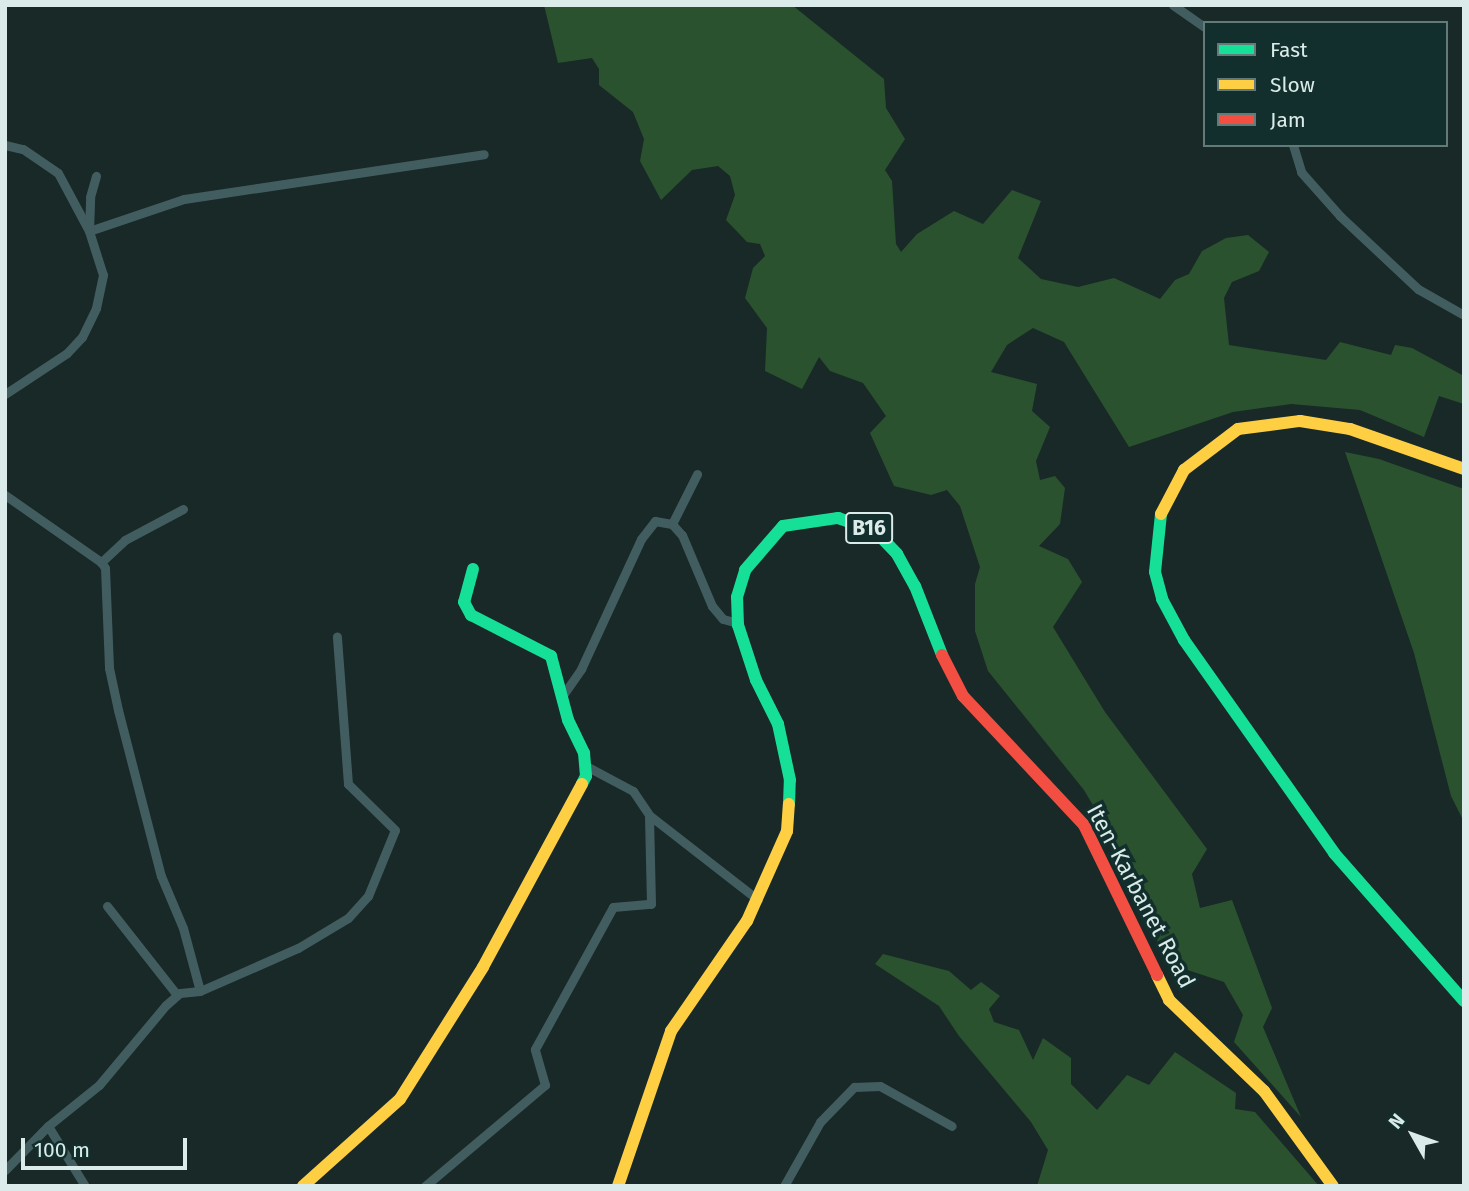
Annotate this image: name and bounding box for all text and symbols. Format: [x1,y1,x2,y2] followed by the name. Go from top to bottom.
[1203,21,1448,147] legend
[1270,37,1308,63] text: Fast
[1270,72,1315,98] text: Slow
[1270,107,1306,133] text: Jam
[844,510,894,546] road number: B16
[1081,799,1201,993] street label: Iten-Karbanet Road
[1378,1100,1448,1170] north arrow
[1384,1109,1409,1133] text: N
[24,1124,191,1168] scale bar
[34,1137,90,1163] text: 100 m

